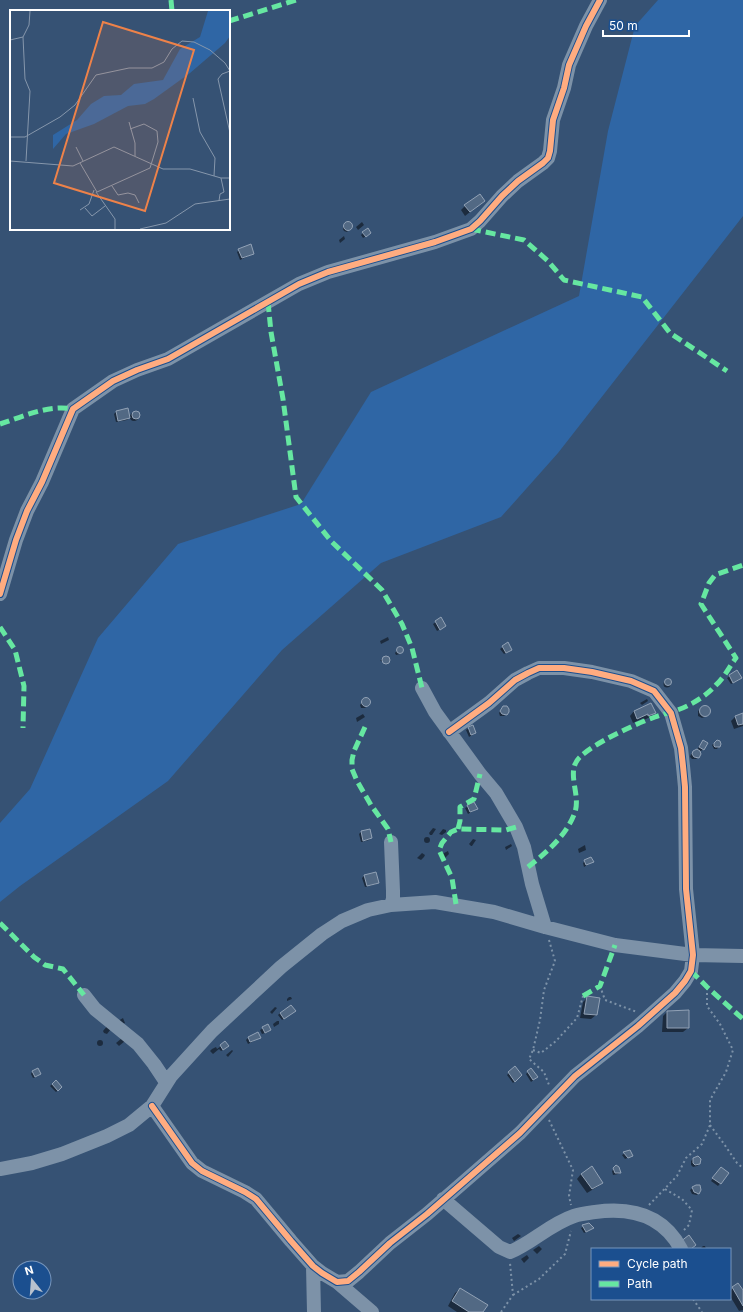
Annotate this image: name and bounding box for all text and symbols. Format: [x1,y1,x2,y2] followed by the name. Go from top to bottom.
[10,10,230,230] inset map
[603,12,689,38] scale bar
[609,18,638,33] text: 50 m
[591,1248,731,1300] legend
[627,1256,688,1271] text: Cycle path
[12,1260,52,1300] north arrow
[23,1263,35,1278] text: N
[627,1276,652,1291] text: Path

